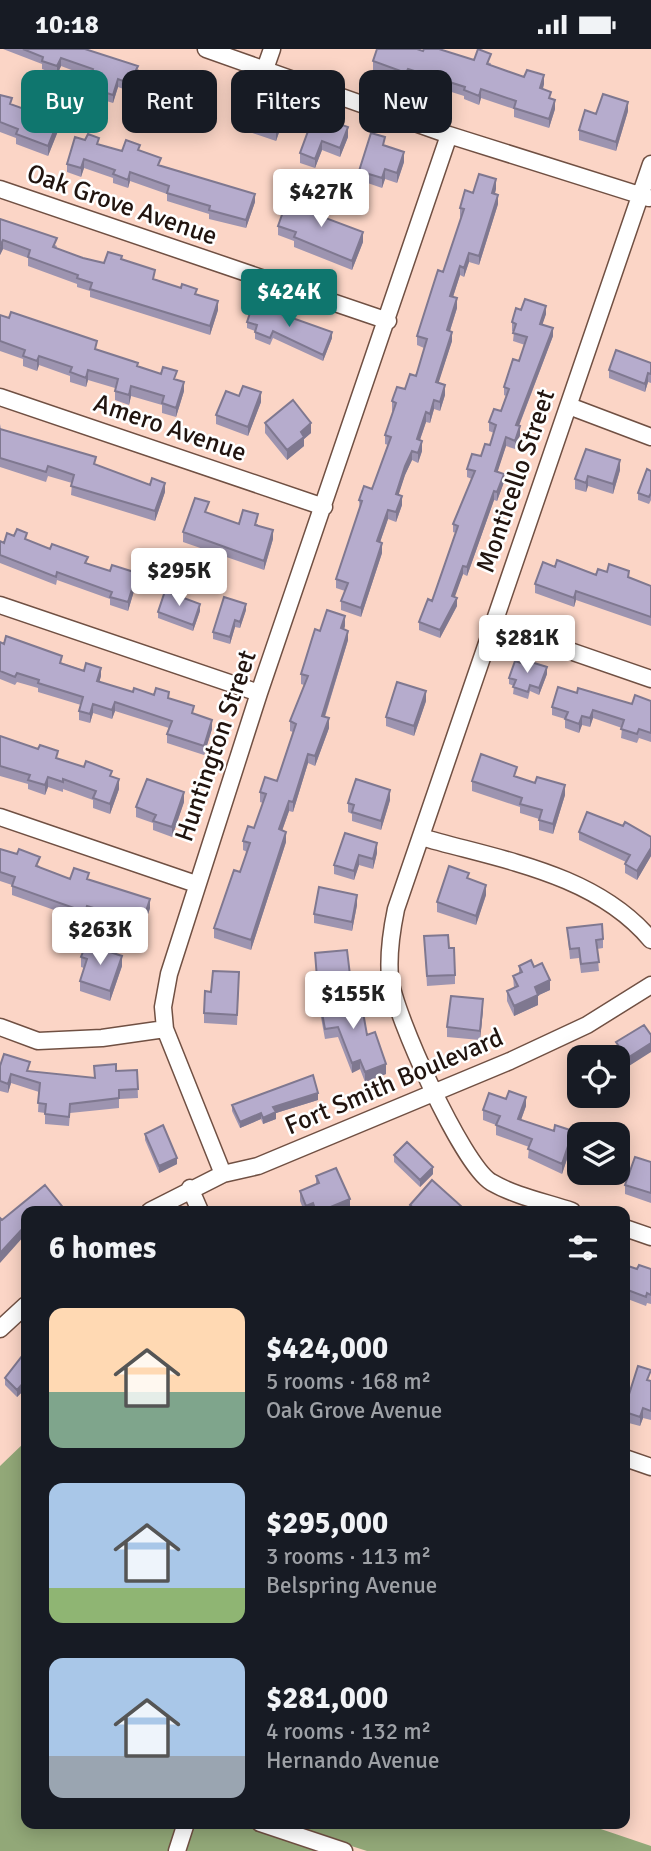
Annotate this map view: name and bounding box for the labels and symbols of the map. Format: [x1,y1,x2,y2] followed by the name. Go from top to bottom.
[23,157,221,253] street label: Oak Grove Avenue
[272,169,370,229] pin: $427K
[240,269,338,329] pin: $424K
[470,385,562,577] street label: Monticello Street
[89,387,251,469] street label: Amero Avenue
[130,549,228,608] pin: $295K
[478,615,576,675] pin: $281K
[168,646,264,846] street label: Huntington Street
[51,907,149,967] pin: $263K
[304,971,402,1031] pin: $155K
[280,1022,508,1142] street label: Fort Smith Boulevard

